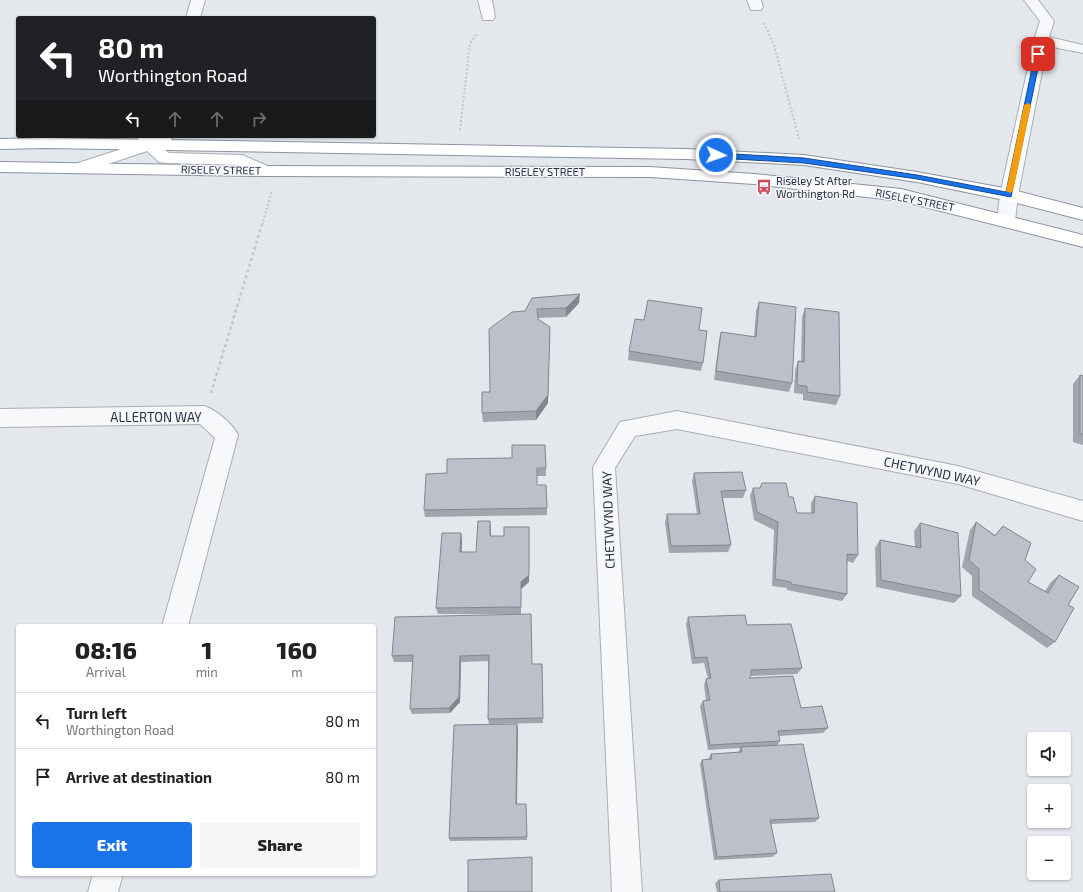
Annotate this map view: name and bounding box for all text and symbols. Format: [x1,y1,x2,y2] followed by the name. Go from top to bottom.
[98,30,164,64] text: 80 m
[32,32,84,84] icon: left
[1021,37,1055,71] pin
[1027,43,1049,65] icon: arrive
[98,64,247,86] text: Worthington Road
[122,108,144,130] icon: left
[164,108,186,130] icon: ahead
[206,108,228,130] icon: ahead
[248,108,270,130] icon: right
[695,134,737,176] position arrow
[181,162,262,177] street label: RISELEY STREET
[505,165,586,178] street label: RISELEY STREET
[776,174,855,200] place label: Riseley St After Worthington Rd
[755,178,773,196] bus stop icon: Riseley St After Worthington Rd
[874,185,956,214] street label: RISELEY STREET
[110,409,202,425] street label: ALLERTON WAY
[882,453,982,489] street label: CHETWYND WAY
[598,470,618,569] street label: CHETWYND WAY
[75,635,137,664] text: 08:16
[201,635,212,664] text: 1
[277,635,317,664] text: 160
[86,664,126,680] text: Arrival
[196,664,218,680] text: min
[291,664,303,680] text: m
[66,704,127,722] text: Turn left
[32,710,54,732] icon: left
[325,712,360,730] text: 80 m
[66,722,174,738] text: Worthington Road
[1027,732,1071,880] map controls
[1027,732,1071,776] button: sound
[32,766,54,788] icon: arrive
[66,768,212,786] text: Arrive at destination
[325,768,360,786] text: 80 m
[1027,784,1071,828] button: +
[32,822,192,868] button: Exit
[200,822,360,868] button: Share
[1027,836,1071,880] button: −

